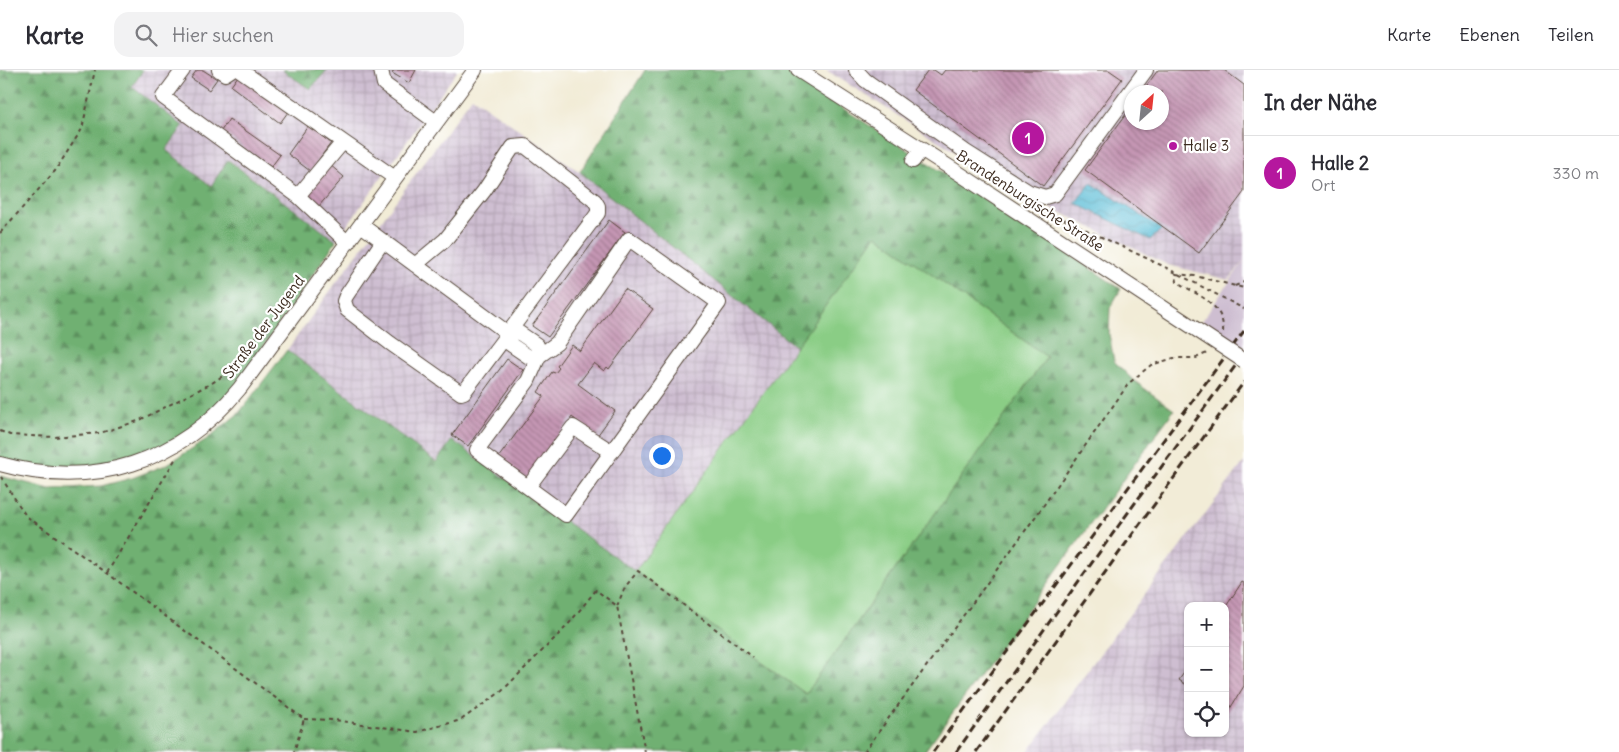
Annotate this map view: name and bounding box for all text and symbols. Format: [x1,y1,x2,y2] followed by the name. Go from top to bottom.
[114,12,464,57] search box
[25,20,84,50] text: Karte
[132,21,160,49] icon: search
[172,23,274,47] text: Hier suchen
[1387,23,1431,46] text: Karte
[1459,23,1520,46] text: Ebenen
[1548,23,1594,46] text: Teilen
[1124,85,1169,130] north arrow
[1264,89,1377,116] text: In der Nähe
[1012,119,1044,157] pin: 1
[1183,136,1229,155] place label: Halle 3
[1167,140,1179,152] marker: Halle 3
[953,146,1108,255] street label: Brandenburgische Straße
[1311,151,1369,175] text: Halle 2
[1277,163,1283,183] text: 1
[1552,163,1599,183] text: 330 m
[1311,175,1335,195] text: Ort
[219,271,309,382] street label: Straße der Jugend
[649,443,675,469] your location
[1184,602,1229,737] map controls
[1184,602,1229,647] button: +
[1184,647,1229,692] button: −
[1184,692,1229,737] button: locate

